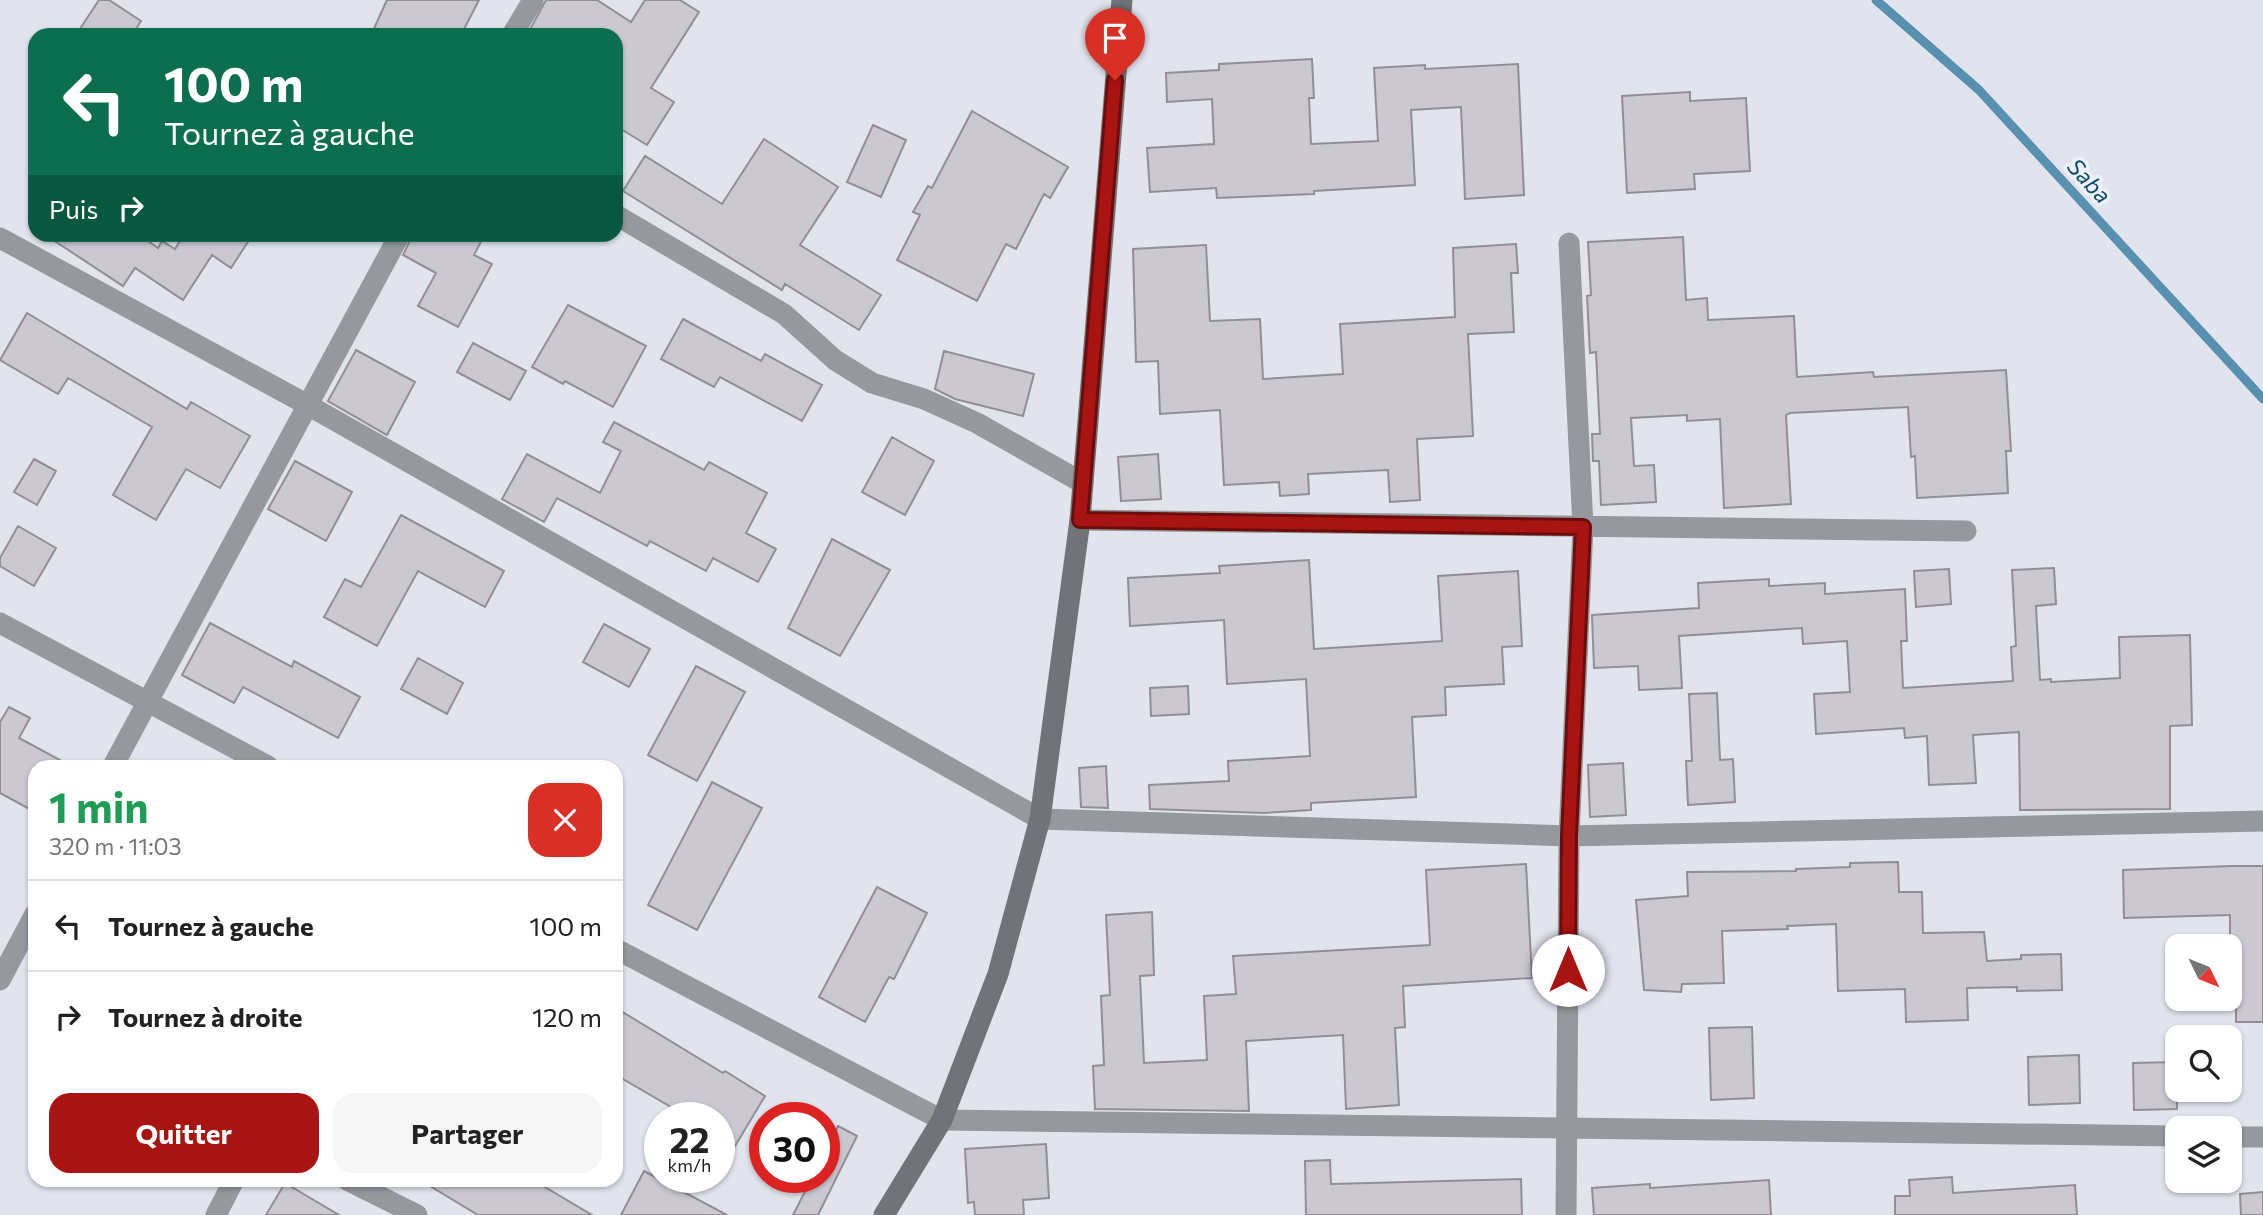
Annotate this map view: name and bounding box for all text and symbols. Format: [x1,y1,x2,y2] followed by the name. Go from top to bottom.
[1085,8,1145,80] pin
[1096,19,1134,57] icon: arrive
[164,52,303,112] text: 100 m
[49,56,140,147] icon: left
[164,112,415,152] text: Tournez à gauche
[2062,152,2117,209] water label: Saba
[112,189,150,227] icon: right
[49,193,98,224] text: Puis
[49,780,149,832] text: 1 min
[528,783,602,857] button: close
[49,832,182,860] text: 320 m · 11:03
[49,907,87,945] icon: left
[108,910,314,941] text: Tournez à gauche
[529,910,602,941] text: 100 m
[1531,933,1605,1007] position arrow
[2165,934,2242,1012] north arrow
[2165,934,2242,1193] map controls
[49,998,87,1036] icon: right
[108,1001,303,1032] text: Tournez à droite
[532,1001,602,1032] text: 120 m
[2165,1025,2242,1102] button: search
[49,1093,319,1173] button: Quitter
[333,1093,602,1173] button: Partager
[749,1102,840,1193] speed limit sign: 30
[2165,1116,2242,1193] button: layers
[670,1117,709,1160] text: 22
[668,1154,711,1176] text: km/h

